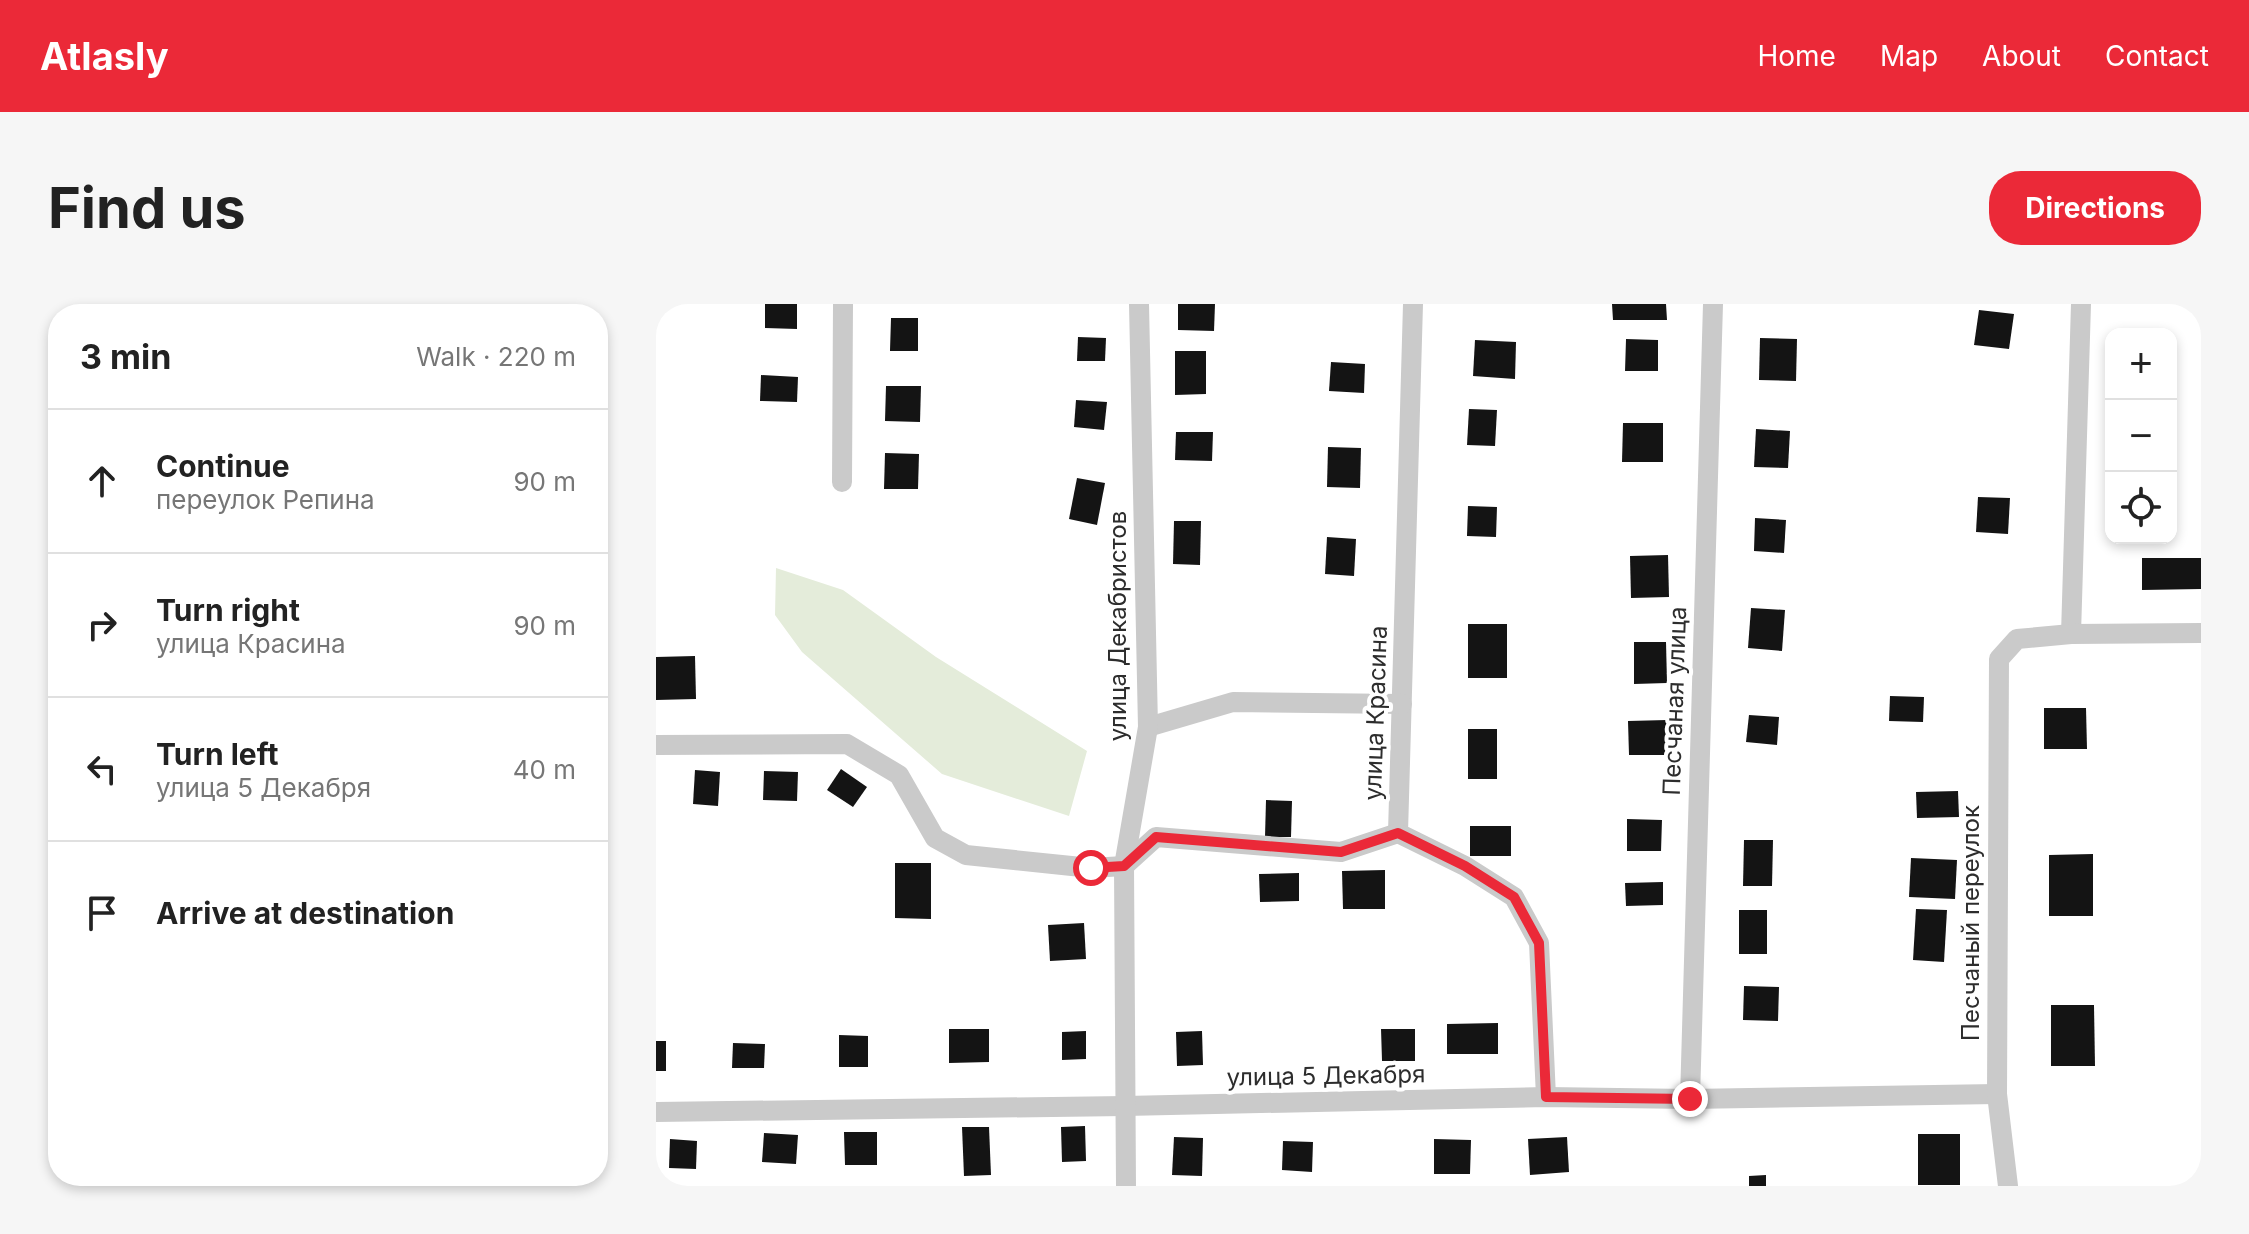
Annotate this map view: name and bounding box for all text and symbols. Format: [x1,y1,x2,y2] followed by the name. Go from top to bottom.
[40,33,169,79] text: Atlasly
[1757,39,1836,73] text: Home
[1880,39,1938,73] text: Map
[1982,39,2061,73] text: About
[2105,39,2209,73] text: Contact
[1989,171,2201,245] button: Directions
[48,174,246,242] text: Find us
[2105,328,2177,544] map controls
[2105,328,2177,400] button: +
[80,336,171,377] text: 3 min
[416,341,576,372] text: Walk · 220 m
[2105,400,2177,472] button: −
[156,448,290,484] text: Continue
[80,459,124,503] icon: ahead
[513,466,576,497] text: 90 m
[2105,472,2177,544] button: locate
[156,484,375,515] text: переулок Репина
[1103,511,1132,741] street label: улица Декабристов
[156,592,300,628] text: Turn right
[80,603,124,647] icon: right
[1657,606,1692,796] street label: Песчаная улица
[513,610,576,641] text: 90 m
[1358,625,1393,801] street label: улица Красина
[156,628,346,659] text: улица Красина
[156,736,278,772] text: Turn left
[80,747,124,791] icon: left
[513,754,576,785] text: 40 m
[156,772,371,803] text: улица 5 Декабря
[1956,805,1985,1041] street label: Песчаный переулок
[1073,850,1109,886] route start
[80,891,124,935] icon: arrive
[156,895,454,931] text: Arrive at destination
[1226,1059,1426,1092] street label: улица 5 Декабря
[1672,1081,1708,1117] route end

